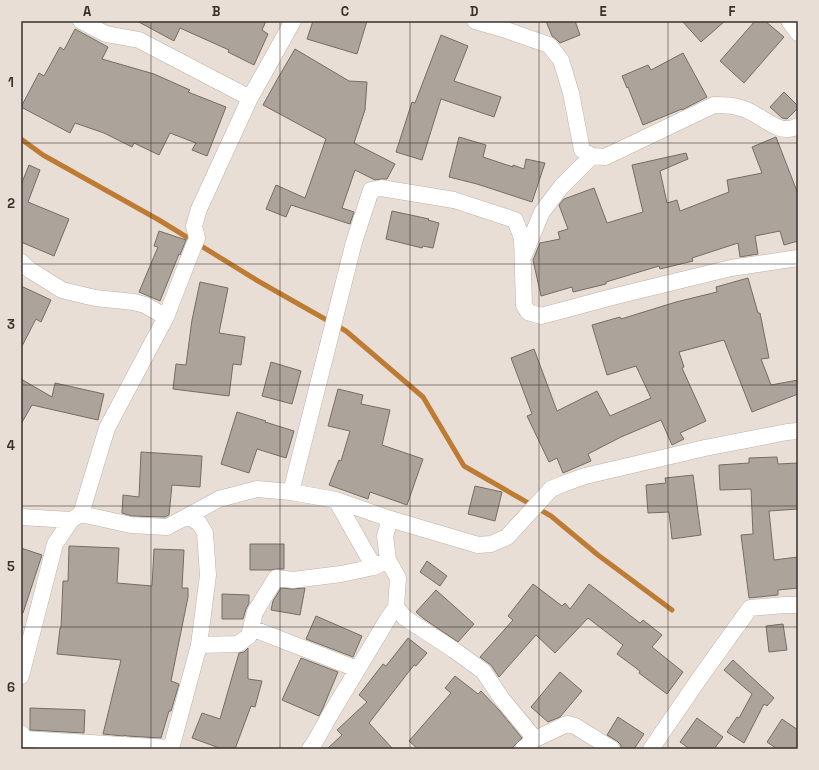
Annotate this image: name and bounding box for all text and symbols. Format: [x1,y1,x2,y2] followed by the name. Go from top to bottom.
[83,3,92,20] text: A
[212,3,221,20] text: B
[341,3,349,20] text: C
[470,3,479,20] text: D
[599,3,607,20] text: E
[729,3,736,20] text: F
[8,74,14,91] text: 1
[7,195,15,212] text: 2
[7,316,15,333] text: 3
[7,437,15,454] text: 4
[7,558,15,575] text: 5
[7,679,15,696] text: 6

